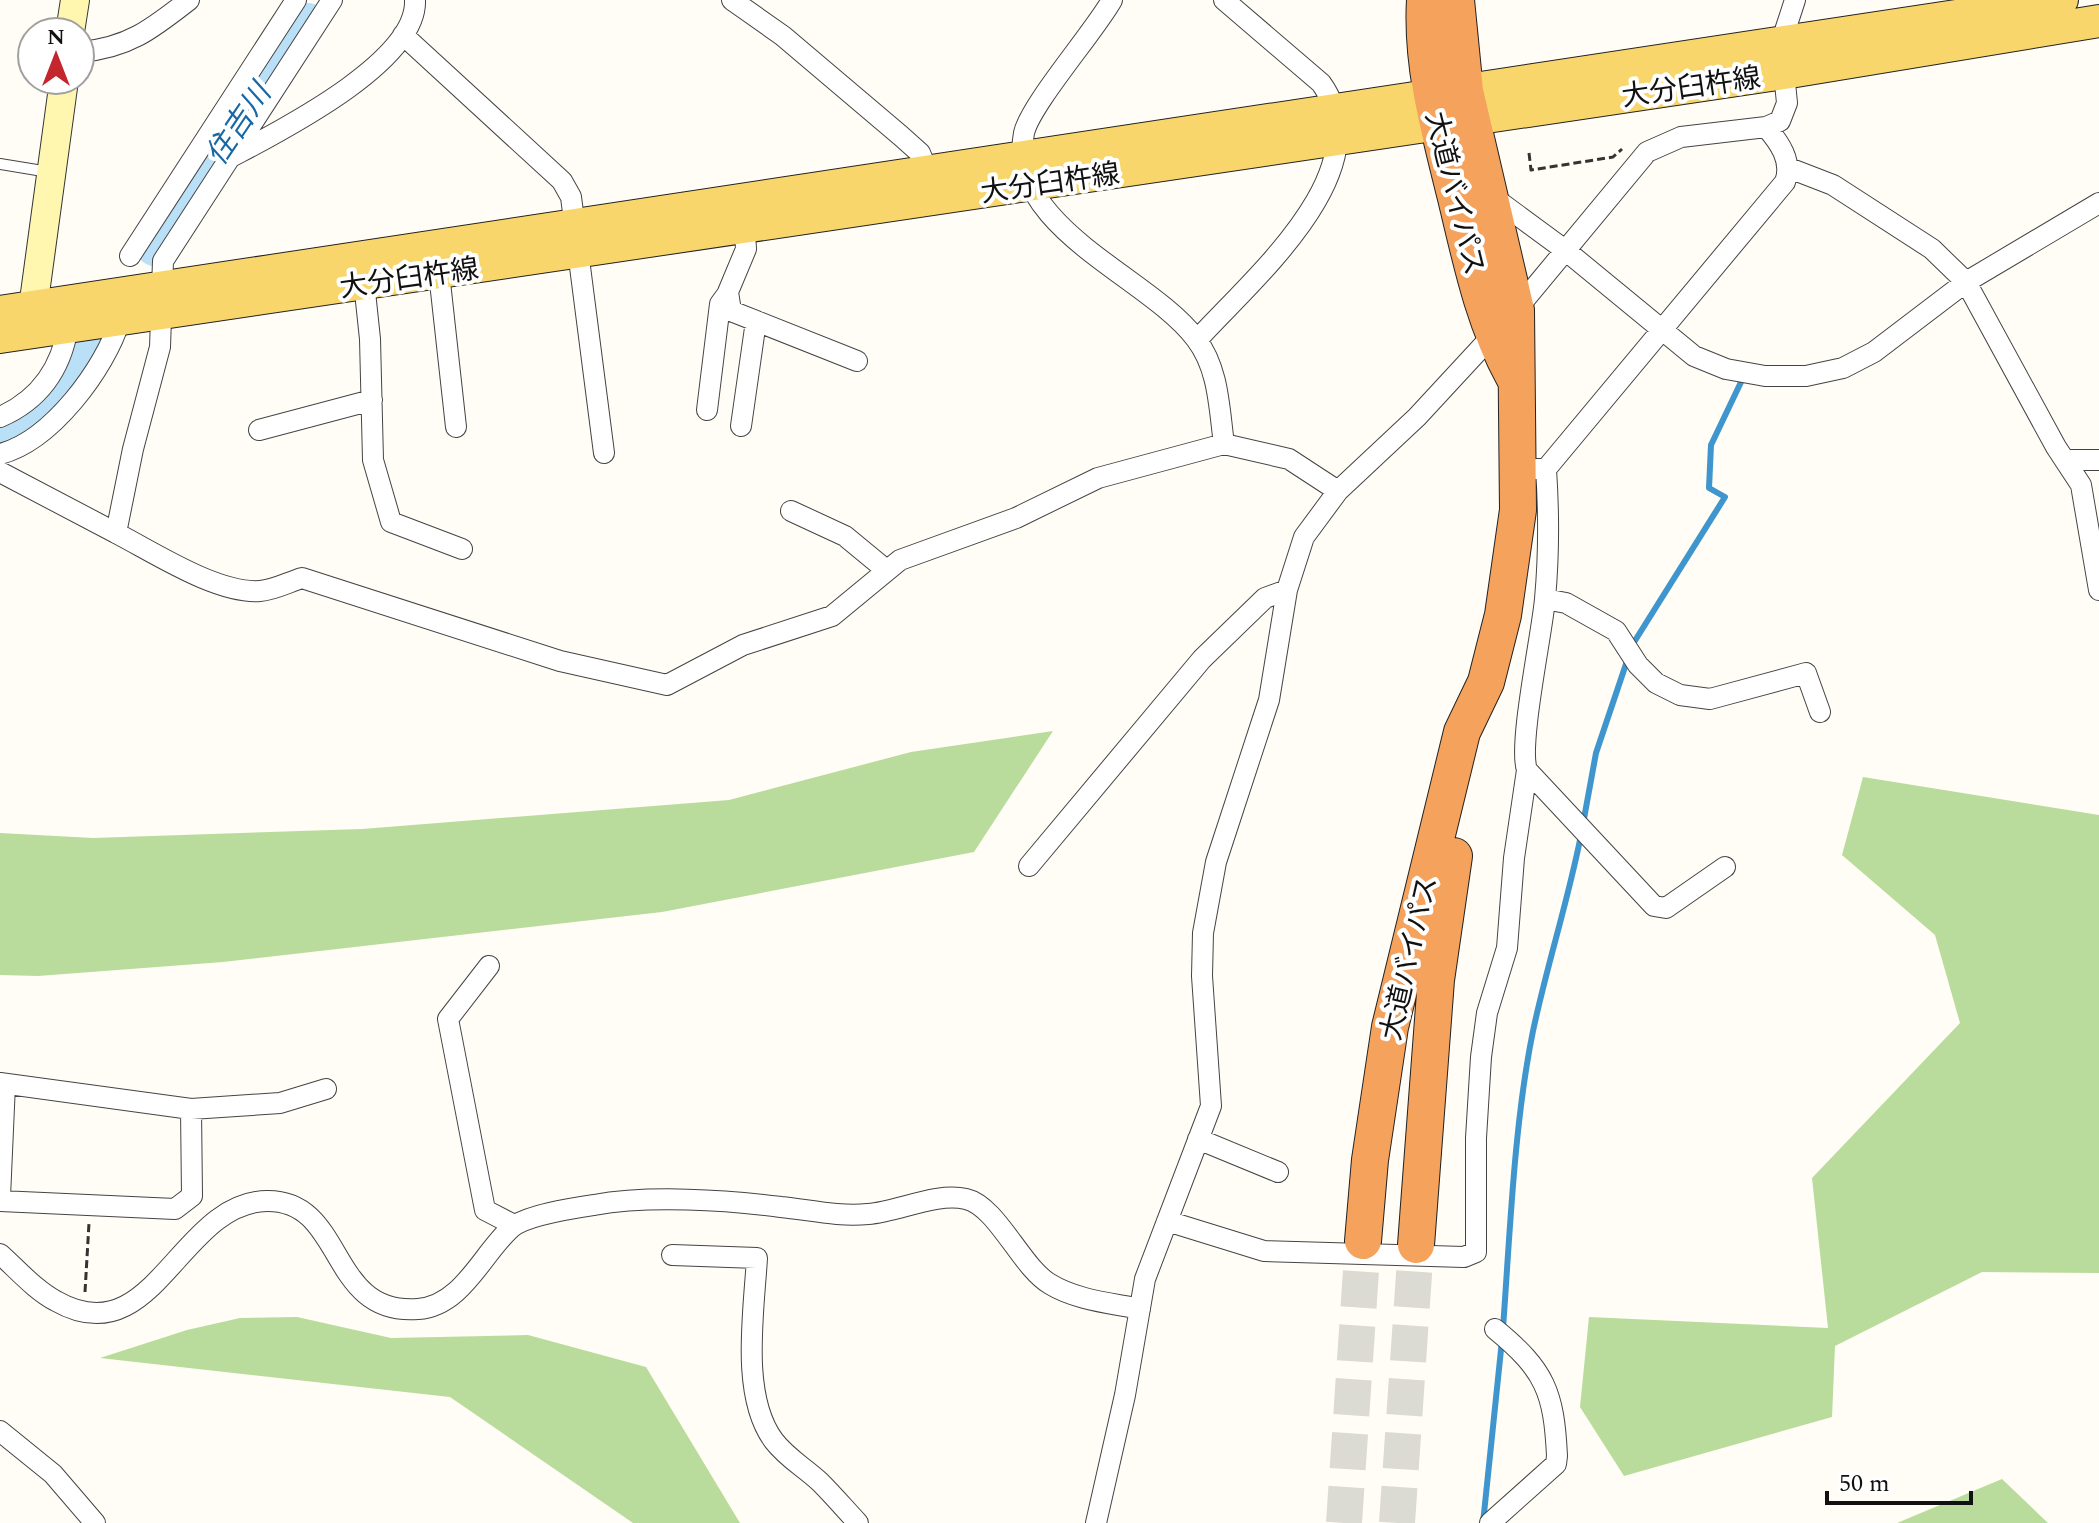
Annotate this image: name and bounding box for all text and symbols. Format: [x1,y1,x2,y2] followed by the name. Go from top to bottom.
[16,16,96,96] north arrow
[47,21,65,54] text: N
[1619,56,1764,119] street label: 大分臼杵線
[195,72,285,175] water label: 住吉川
[1413,107,1496,280] street label: 大道バイパス
[978,152,1123,215] street label: 大分臼杵線
[337,247,482,310] street label: 大分臼杵線
[1370,872,1449,1045] street label: 大道バイパス
[1827,1455,1971,1505] scale bar
[1839,1466,1890,1502] text: 50 m

